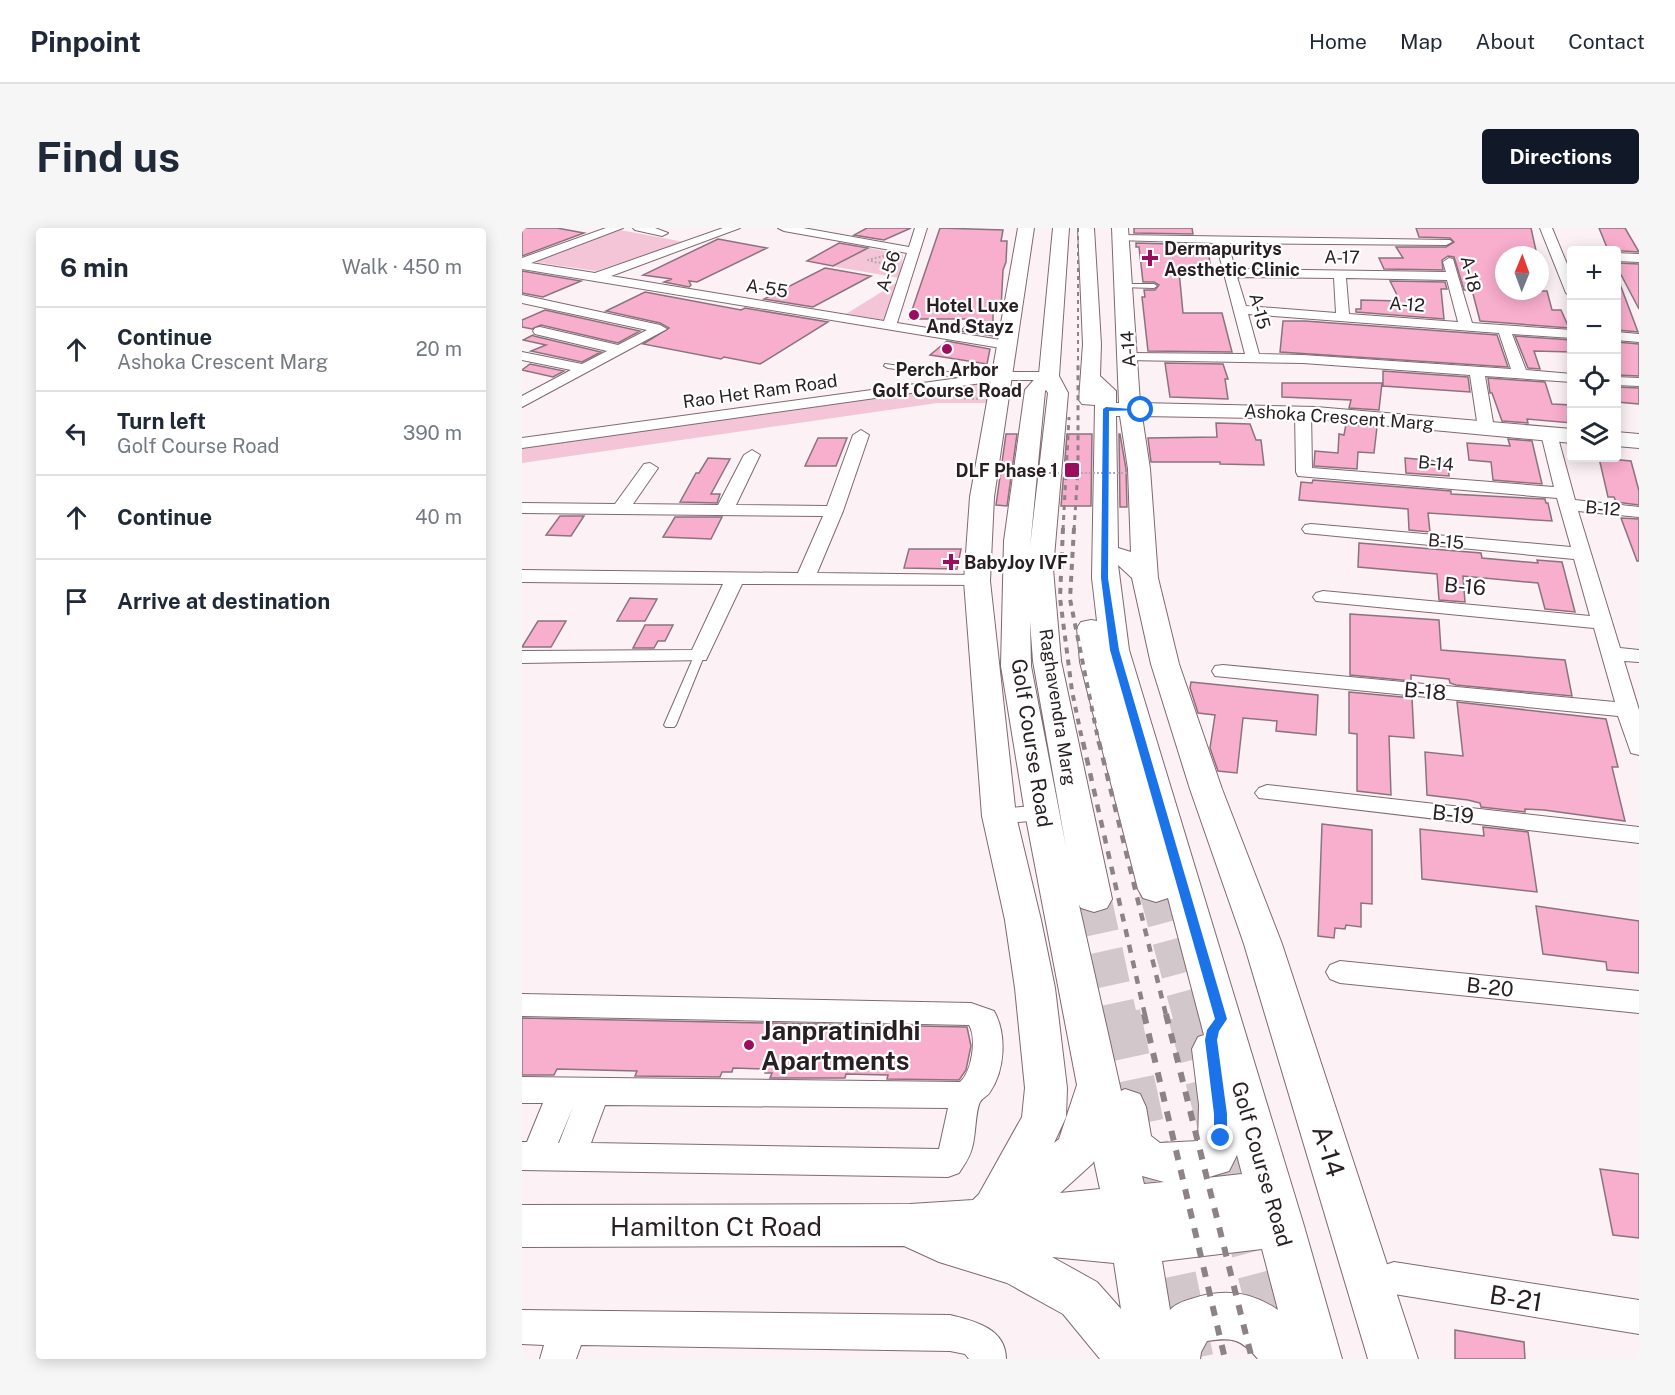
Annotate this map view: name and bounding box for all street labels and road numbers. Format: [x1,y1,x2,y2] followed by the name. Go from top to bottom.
[1324,246,1360,268] street label: A-17
[872,248,904,294] street label: A-56
[1457,254,1485,294] street label: A-18
[745,274,789,302] street label: A-55
[1245,291,1275,331] street label: A-15
[1388,292,1426,316] street label: A-12
[1116,330,1140,368] street label: A-14
[681,370,839,412] street label: Rao Het Ram Road
[1244,400,1434,434] street label: Ashoka Crescent Marg
[1417,451,1455,475] street label: B-14
[1584,496,1622,520] street label: B-12
[1427,529,1465,553] street label: B-15
[1443,572,1487,600] street label: B-16
[1035,627,1081,787] street label: Raghavendra Marg
[1006,657,1058,829] street label: Golf Course Road
[1403,677,1447,705] street label: B-18
[1431,799,1475,829] street label: B-19
[1465,972,1515,1002] street label: B-20
[1226,1079,1298,1249] street label: Golf Course Road
[1306,1121,1352,1181] street label: A-14
[610,1211,822,1242] street label: Hamilton Ct Road
[1487,1279,1545,1317] street label: B-21

